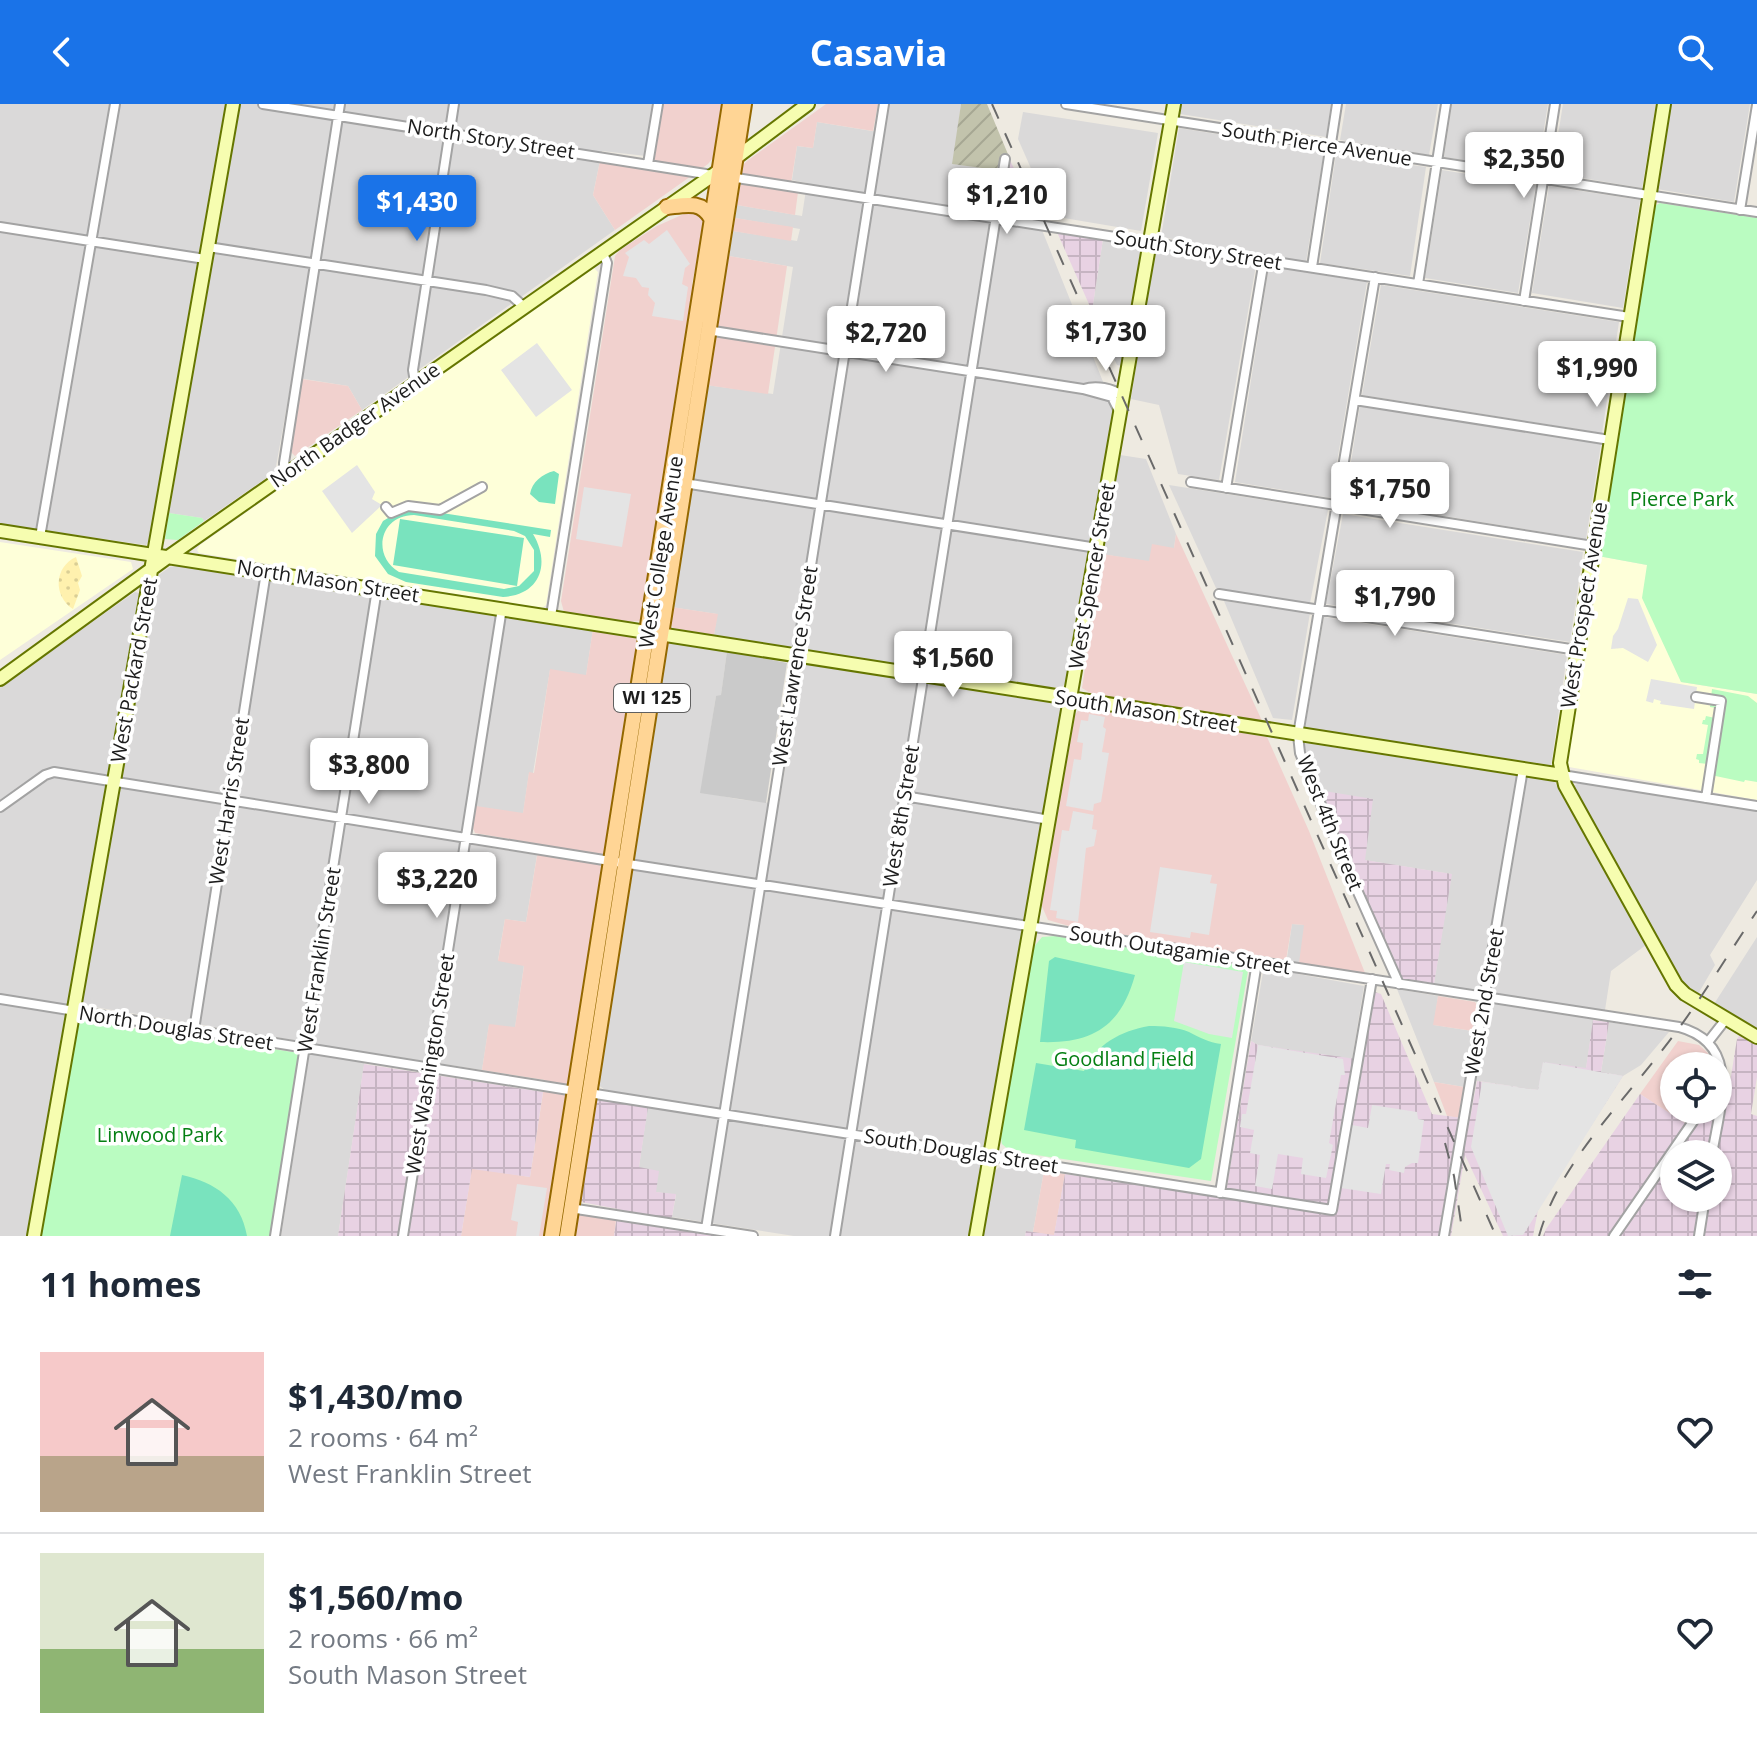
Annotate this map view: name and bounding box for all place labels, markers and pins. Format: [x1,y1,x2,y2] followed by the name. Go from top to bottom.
[1459,132,1589,200] pin: $2,350
[942,168,1072,236] pin: $1,210
[352,175,482,243] pin: $1,430
[1041,305,1171,373] pin: $1,730
[821,306,951,374] pin: $2,720
[1532,341,1662,409] pin: $1,990
[1325,462,1455,530] pin: $1,750
[1330,570,1460,638] pin: $1,790
[888,631,1018,699] pin: $1,560
[304,738,434,806] pin: $3,800
[372,852,502,920] pin: $3,220

